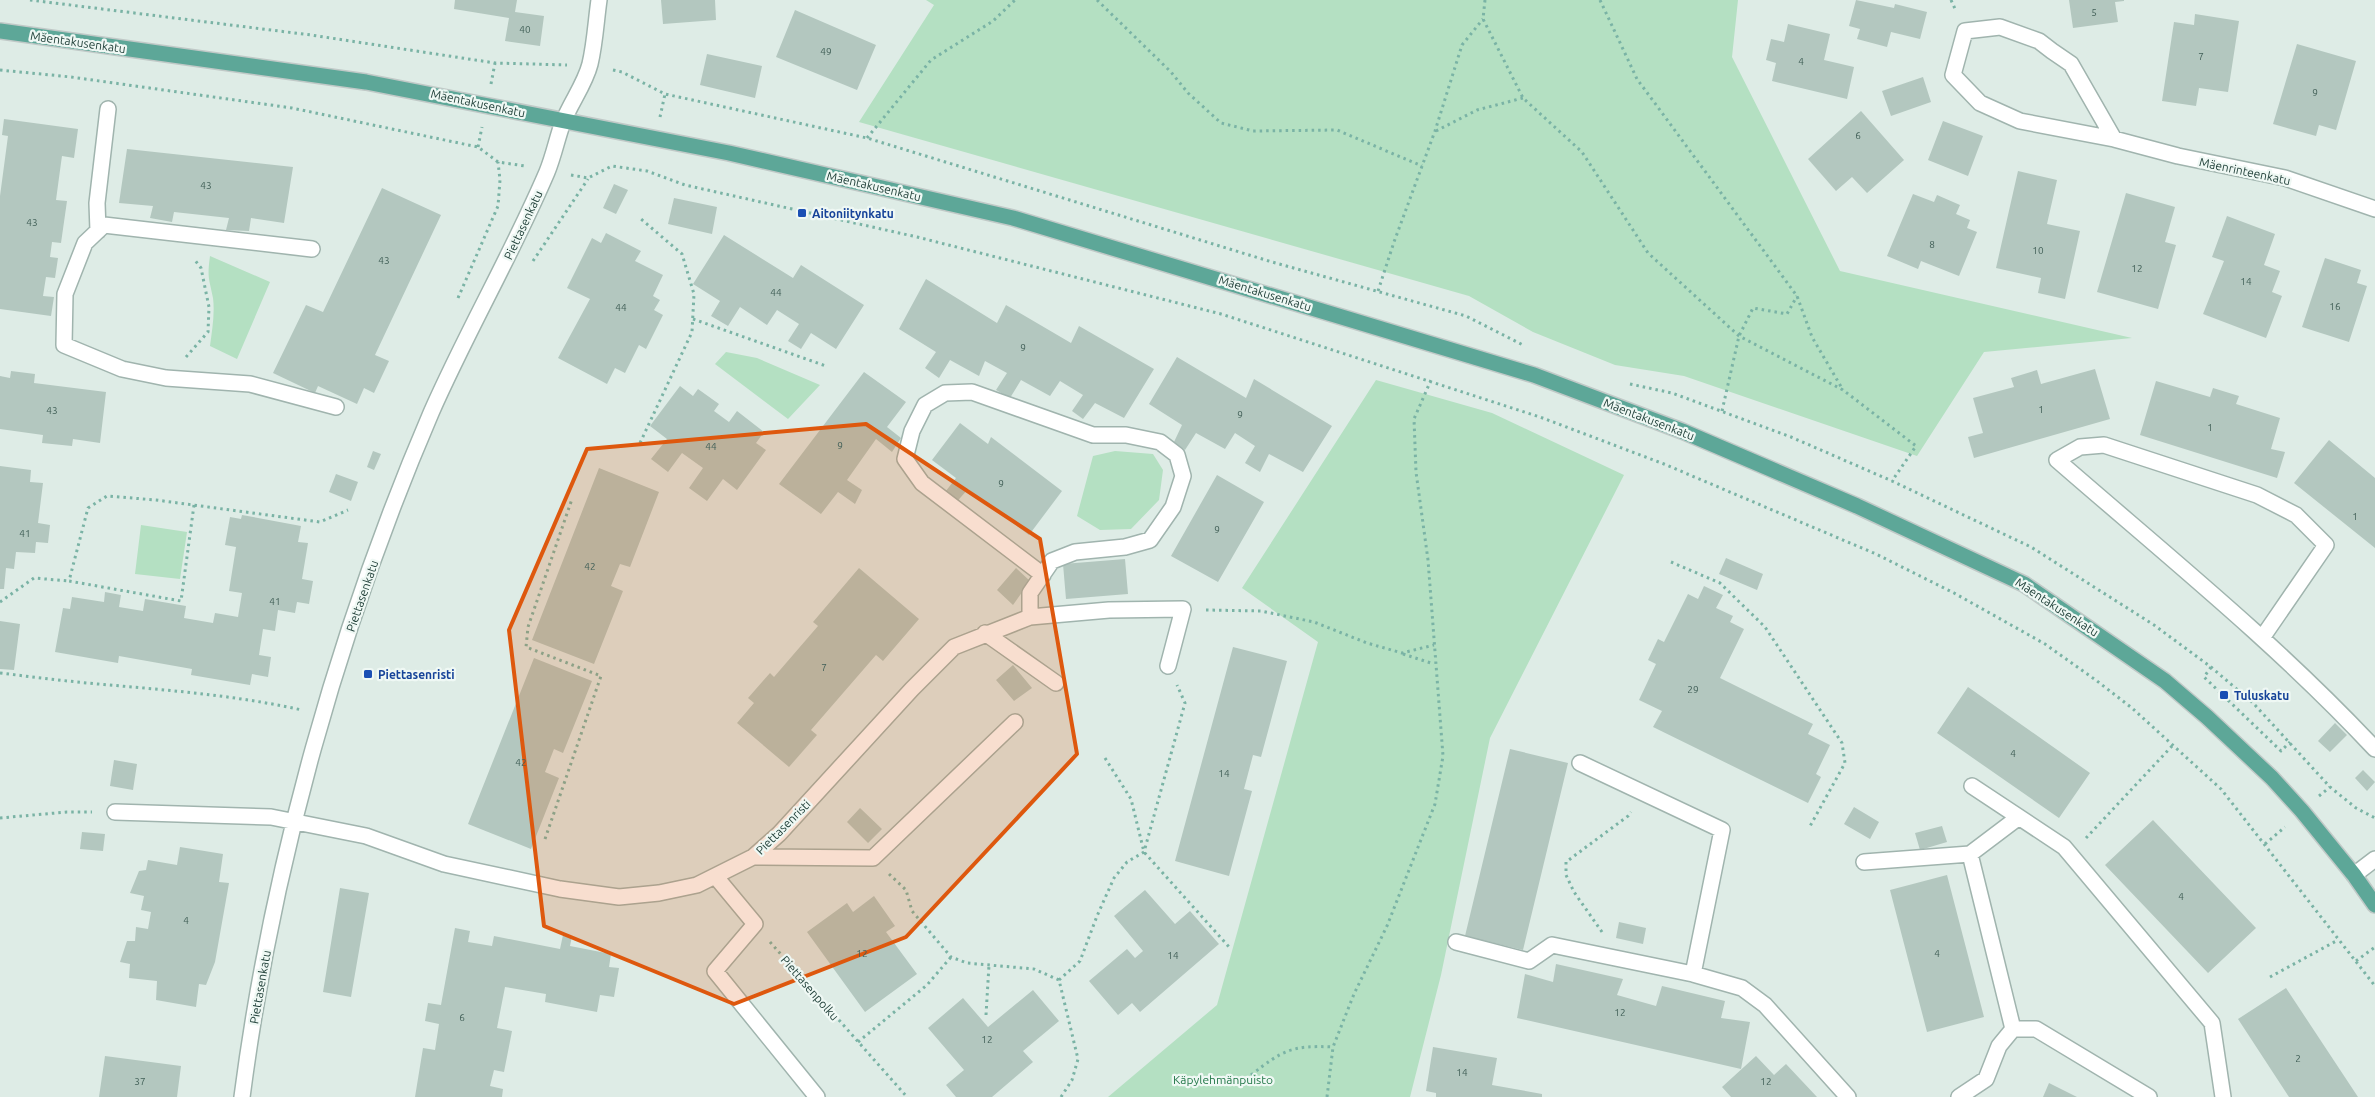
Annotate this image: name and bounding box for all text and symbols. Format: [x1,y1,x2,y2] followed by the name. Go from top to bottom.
[2091,7,2097,18] house number: 5
[519,24,531,35] house number: 40
[29,29,127,55] street label: Mäentakusenkatu
[820,46,832,57] house number: 49
[2198,51,2204,62] house number: 7
[1798,56,1804,67] house number: 4
[430,87,526,119] street label: Mäentakusenkatu
[2312,87,2318,98] house number: 9
[1855,130,1861,141] house number: 6
[2198,155,2292,187] street label: Mäenrinteenkatu
[826,169,922,203] street label: Mäentakusenkatu
[200,180,212,191] house number: 43
[501,188,545,262] street label: Piettasenkatu
[796,207,808,219] marker: Aitoniitynkatu
[812,207,894,220] place label: Aitoniitynkatu
[26,217,38,228] house number: 43
[1929,239,1935,250] house number: 8
[2032,245,2044,256] house number: 10
[378,255,390,266] house number: 43
[2131,263,2143,274] house number: 12
[1217,273,1313,313] street label: Mäentakusenkatu
[2240,276,2252,287] house number: 14
[770,287,782,298] house number: 44
[2329,301,2341,312] house number: 16
[615,302,627,313] house number: 44
[1020,342,1026,353] house number: 9
[1602,396,1696,442] street label: Mäentakusenkatu
[2038,404,2044,415] house number: 1
[46,405,58,416] house number: 43
[1237,409,1243,420] house number: 9
[2207,422,2213,433] house number: 1
[837,440,843,451] house number: 9
[705,441,717,452] house number: 44
[998,478,1004,489] house number: 9
[2352,511,2358,522] house number: 1
[1214,524,1220,535] house number: 9
[19,528,31,539] house number: 41
[344,559,380,633] street label: Piettasenkatu
[584,561,596,572] house number: 42
[2013,575,2101,639] street label: Mäentakusenkatu
[269,596,281,607] house number: 41
[821,662,827,673] house number: 7
[362,668,374,680] marker: Piettasenristi
[378,668,455,681] place label: Piettasenristi
[1687,684,1699,695] house number: 29
[2218,689,2230,701] marker: Tuluskatu
[2234,689,2289,702] place label: Tuluskatu
[2010,748,2016,759] house number: 4
[515,757,527,768] house number: 42
[1218,768,1230,779] house number: 14
[753,797,813,857] street label: Piettasenristi
[2178,891,2184,902] house number: 4
[183,915,189,926] house number: 4
[856,948,868,959] house number: 12
[1934,948,1940,959] house number: 4
[247,949,273,1025] street label: Piettasenkatu
[1167,950,1179,961] house number: 14
[779,953,841,1023] street label: Piettasenpolku
[1614,1007,1626,1018] house number: 12
[459,1012,465,1023] house number: 6
[981,1034,993,1045] house number: 12
[2295,1053,2301,1064] house number: 2
[1456,1067,1468,1078] house number: 14
[1173,1073,1273,1086] park label: Käpylehmänpuisto
[134,1076,146,1087] house number: 37
[1760,1076,1772,1087] house number: 12

